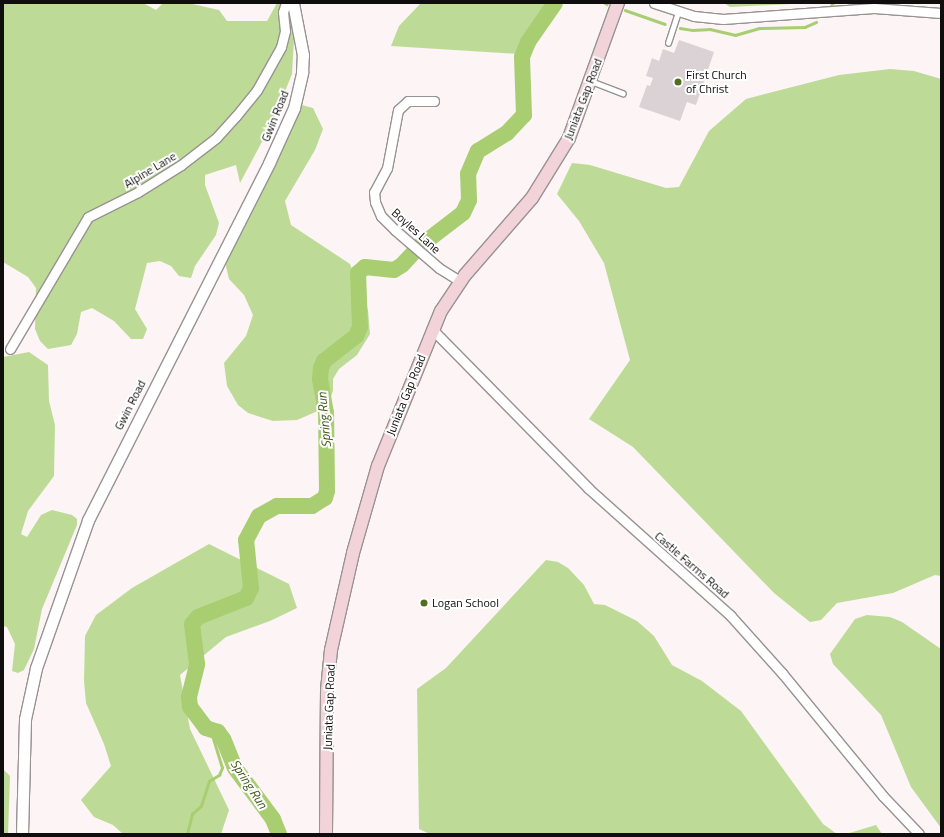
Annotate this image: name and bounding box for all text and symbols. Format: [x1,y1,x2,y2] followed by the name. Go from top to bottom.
[561,56,605,142] street label: Juniata Gap Road
[686,68,747,96] place label: First Church of Christ
[673,77,683,87] marker: First Church of Christ
[258,88,292,144] street label: Gwin Road
[121,149,179,191] street label: Alpine Lane
[389,205,443,257] street label: Boyles Lane
[383,352,429,438] street label: Juniata Gap Road
[111,378,149,432] street label: Gwin Road
[314,392,334,448] water label: Spring Run
[652,529,732,601] street label: Castle Farms Road
[432,596,499,610] place label: Logan School
[419,598,429,608] marker: Logan School
[320,664,338,750] street label: Juniata Gap Road
[227,756,271,812] water label: Spring Run

